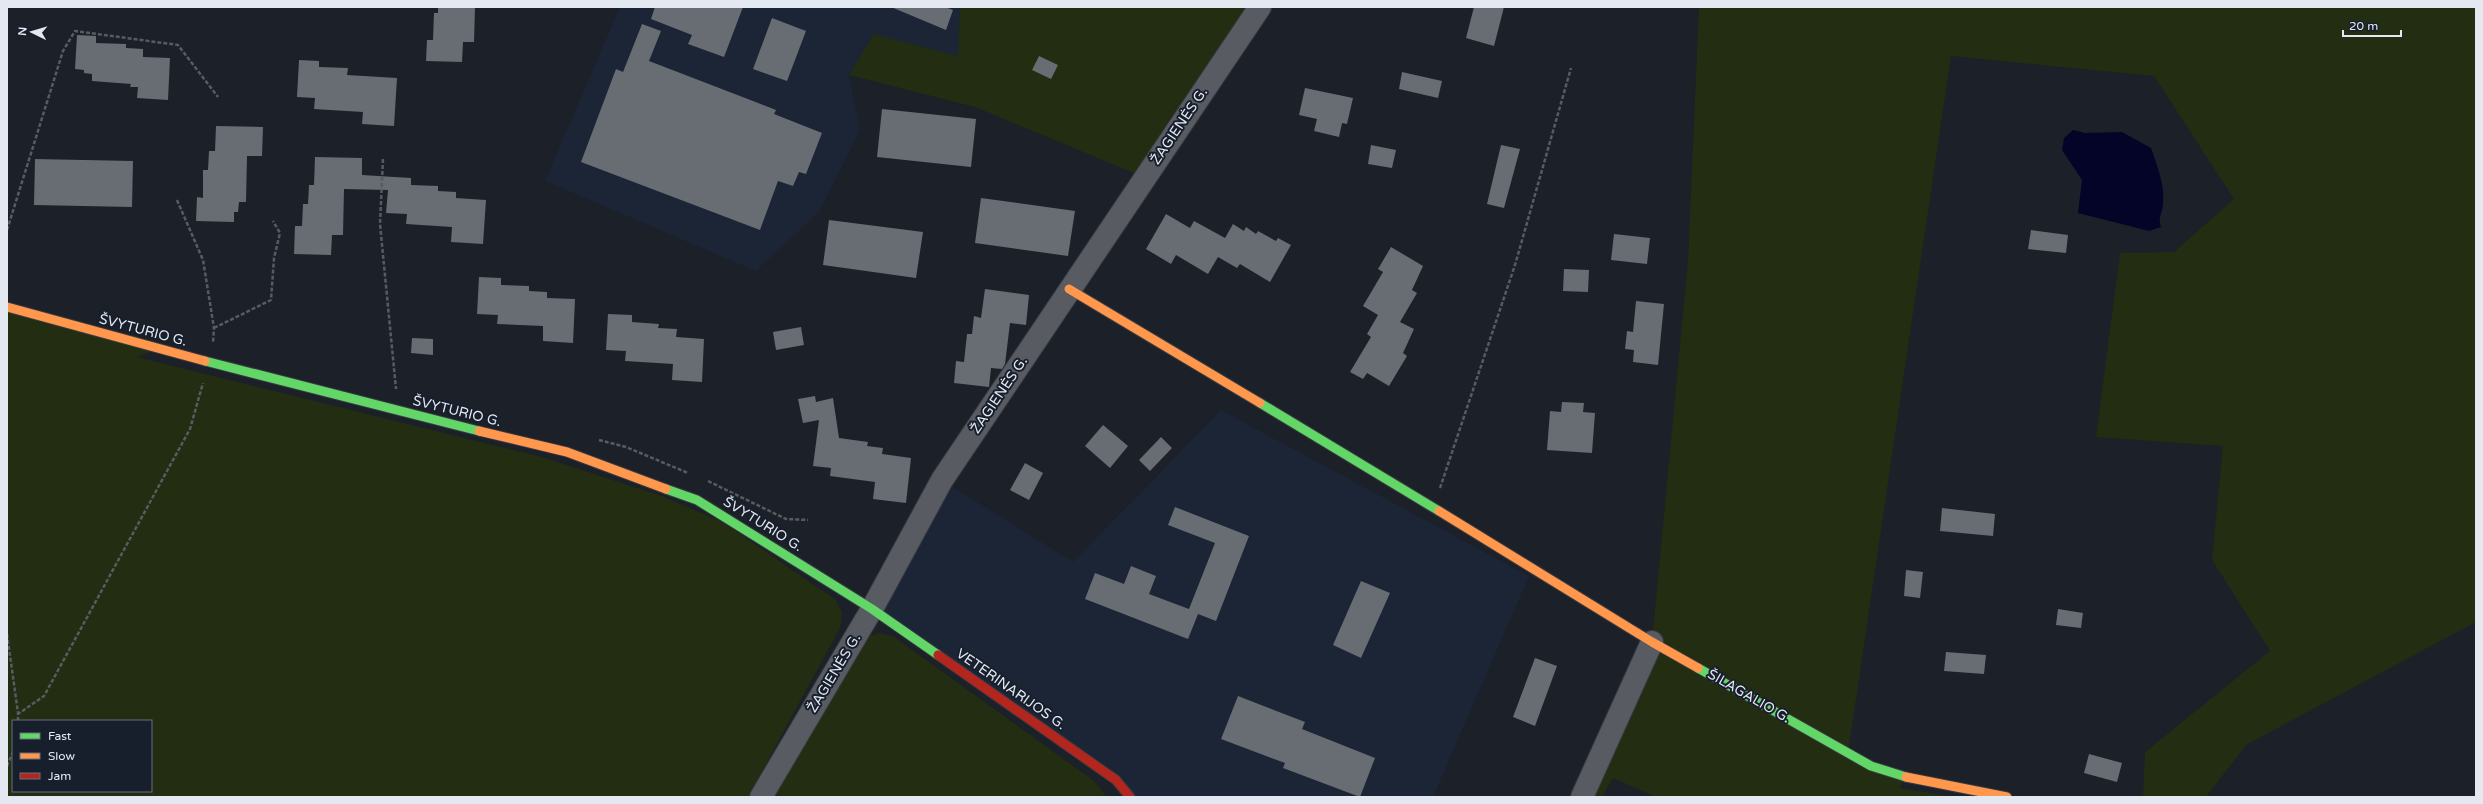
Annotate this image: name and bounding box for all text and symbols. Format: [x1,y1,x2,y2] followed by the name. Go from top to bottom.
[12,12,52,52] north arrow
[2343,12,2401,38] scale bar
[2349,19,2378,33] text: 20 m
[16,26,29,36] text: N
[1147,84,1211,168] street label: ŽAGIENĖS G.
[97,310,189,350] street label: ŠVYTURIO G.
[967,353,1031,437] street label: ŽAGIENĖS G.
[411,392,503,430] street label: ŠVYTURIO G.
[720,493,806,555] street label: ŠVYTURIO G.
[804,630,864,716] street label: ŽAGIENĖS G.
[953,645,1069,733] street label: VETERINARIJOS G.
[1704,665,1794,727] street label: ŠILAGALIO G.
[12,720,152,792] legend
[48,729,72,743] text: Fast
[48,749,75,763] text: Slow
[48,769,71,783] text: Jam

